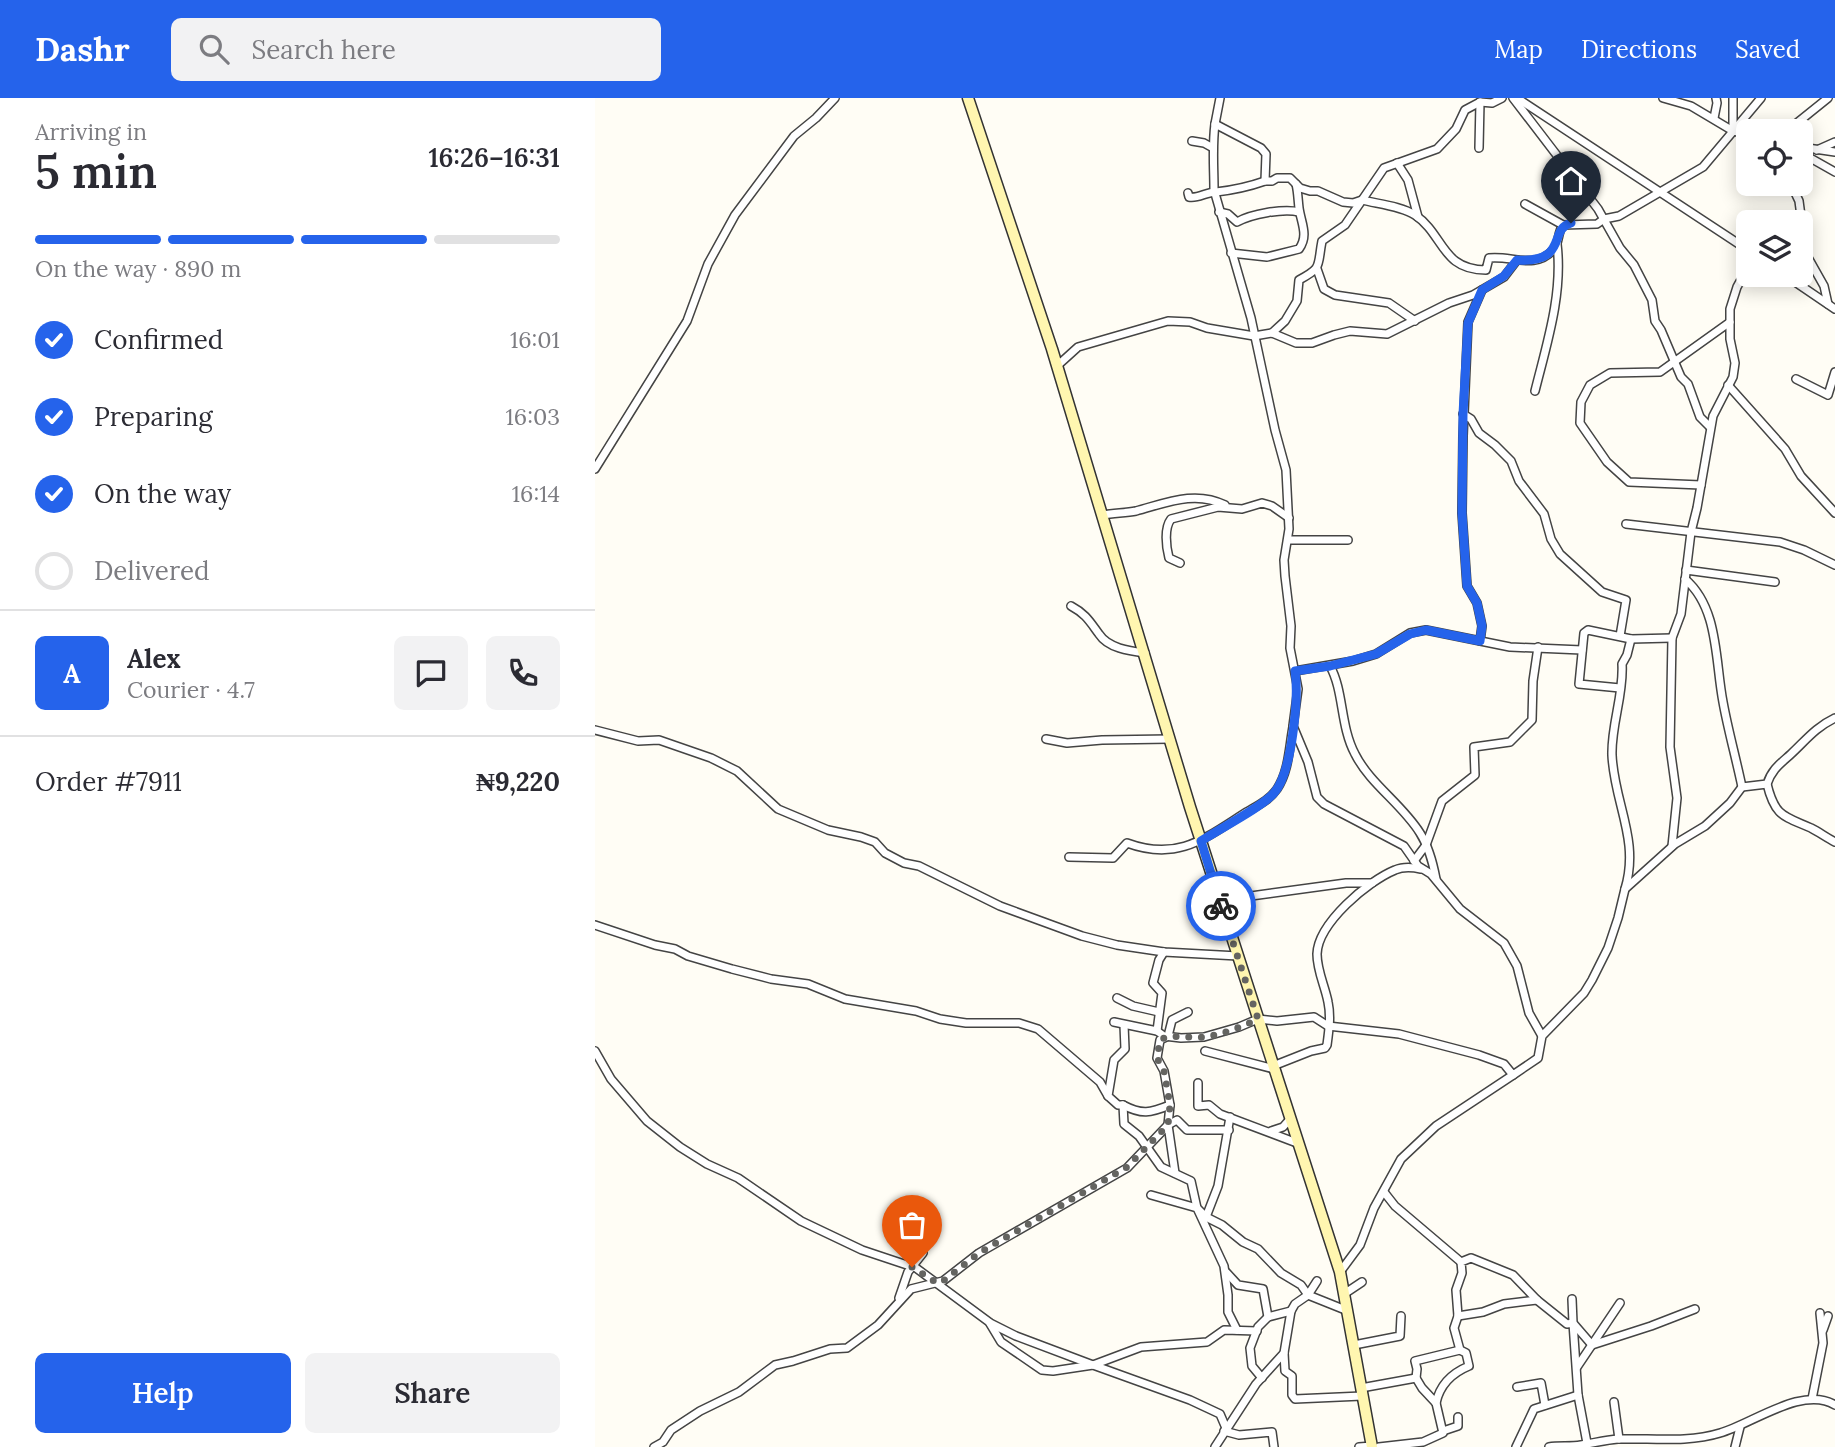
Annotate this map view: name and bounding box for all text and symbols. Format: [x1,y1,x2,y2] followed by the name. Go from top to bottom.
[171,18,661,81] search box
[35,28,129,70] text: Dashr
[195,30,233,68] icon: search
[251,33,396,66] text: Search here
[1494,34,1543,65] text: Map
[1581,34,1697,65] text: Directions
[1735,34,1800,65] text: Saved
[35,117,147,146] text: Arriving in
[1736,119,1813,287] map controls
[1736,119,1813,196] button: locate
[428,141,560,174] text: 16:26–16:31
[35,142,157,201] text: 5 min
[1541,151,1601,223] pin
[1552,162,1590,200] icon: home
[1736,210,1813,287] button: layers
[35,254,241,283] text: On the way · 890 m
[35,321,73,359] icon: check
[94,323,223,356] text: Confirmed
[510,325,560,354] text: 16:01
[35,398,73,436] icon: check
[94,400,213,433] text: Preparing
[505,402,560,431] text: 16:03
[35,475,73,513] icon: check
[94,477,231,510] text: On the way
[512,479,560,508] text: 16:14
[94,554,210,587] text: Delivered
[394,636,468,710] button: chat
[486,636,560,710] button: phone
[127,642,181,675] text: Alex
[63,657,81,690] text: A
[127,675,255,704] text: Courier · 4.7
[35,765,182,798] text: Order #7911
[476,765,560,798] text: ₦9,220
[1186,871,1256,941] courier
[1202,887,1240,925] icon: bike
[882,1195,942,1267] pin
[893,1206,931,1244] icon: bag
[35,1353,291,1433] button: Help
[305,1353,560,1433] button: Share

